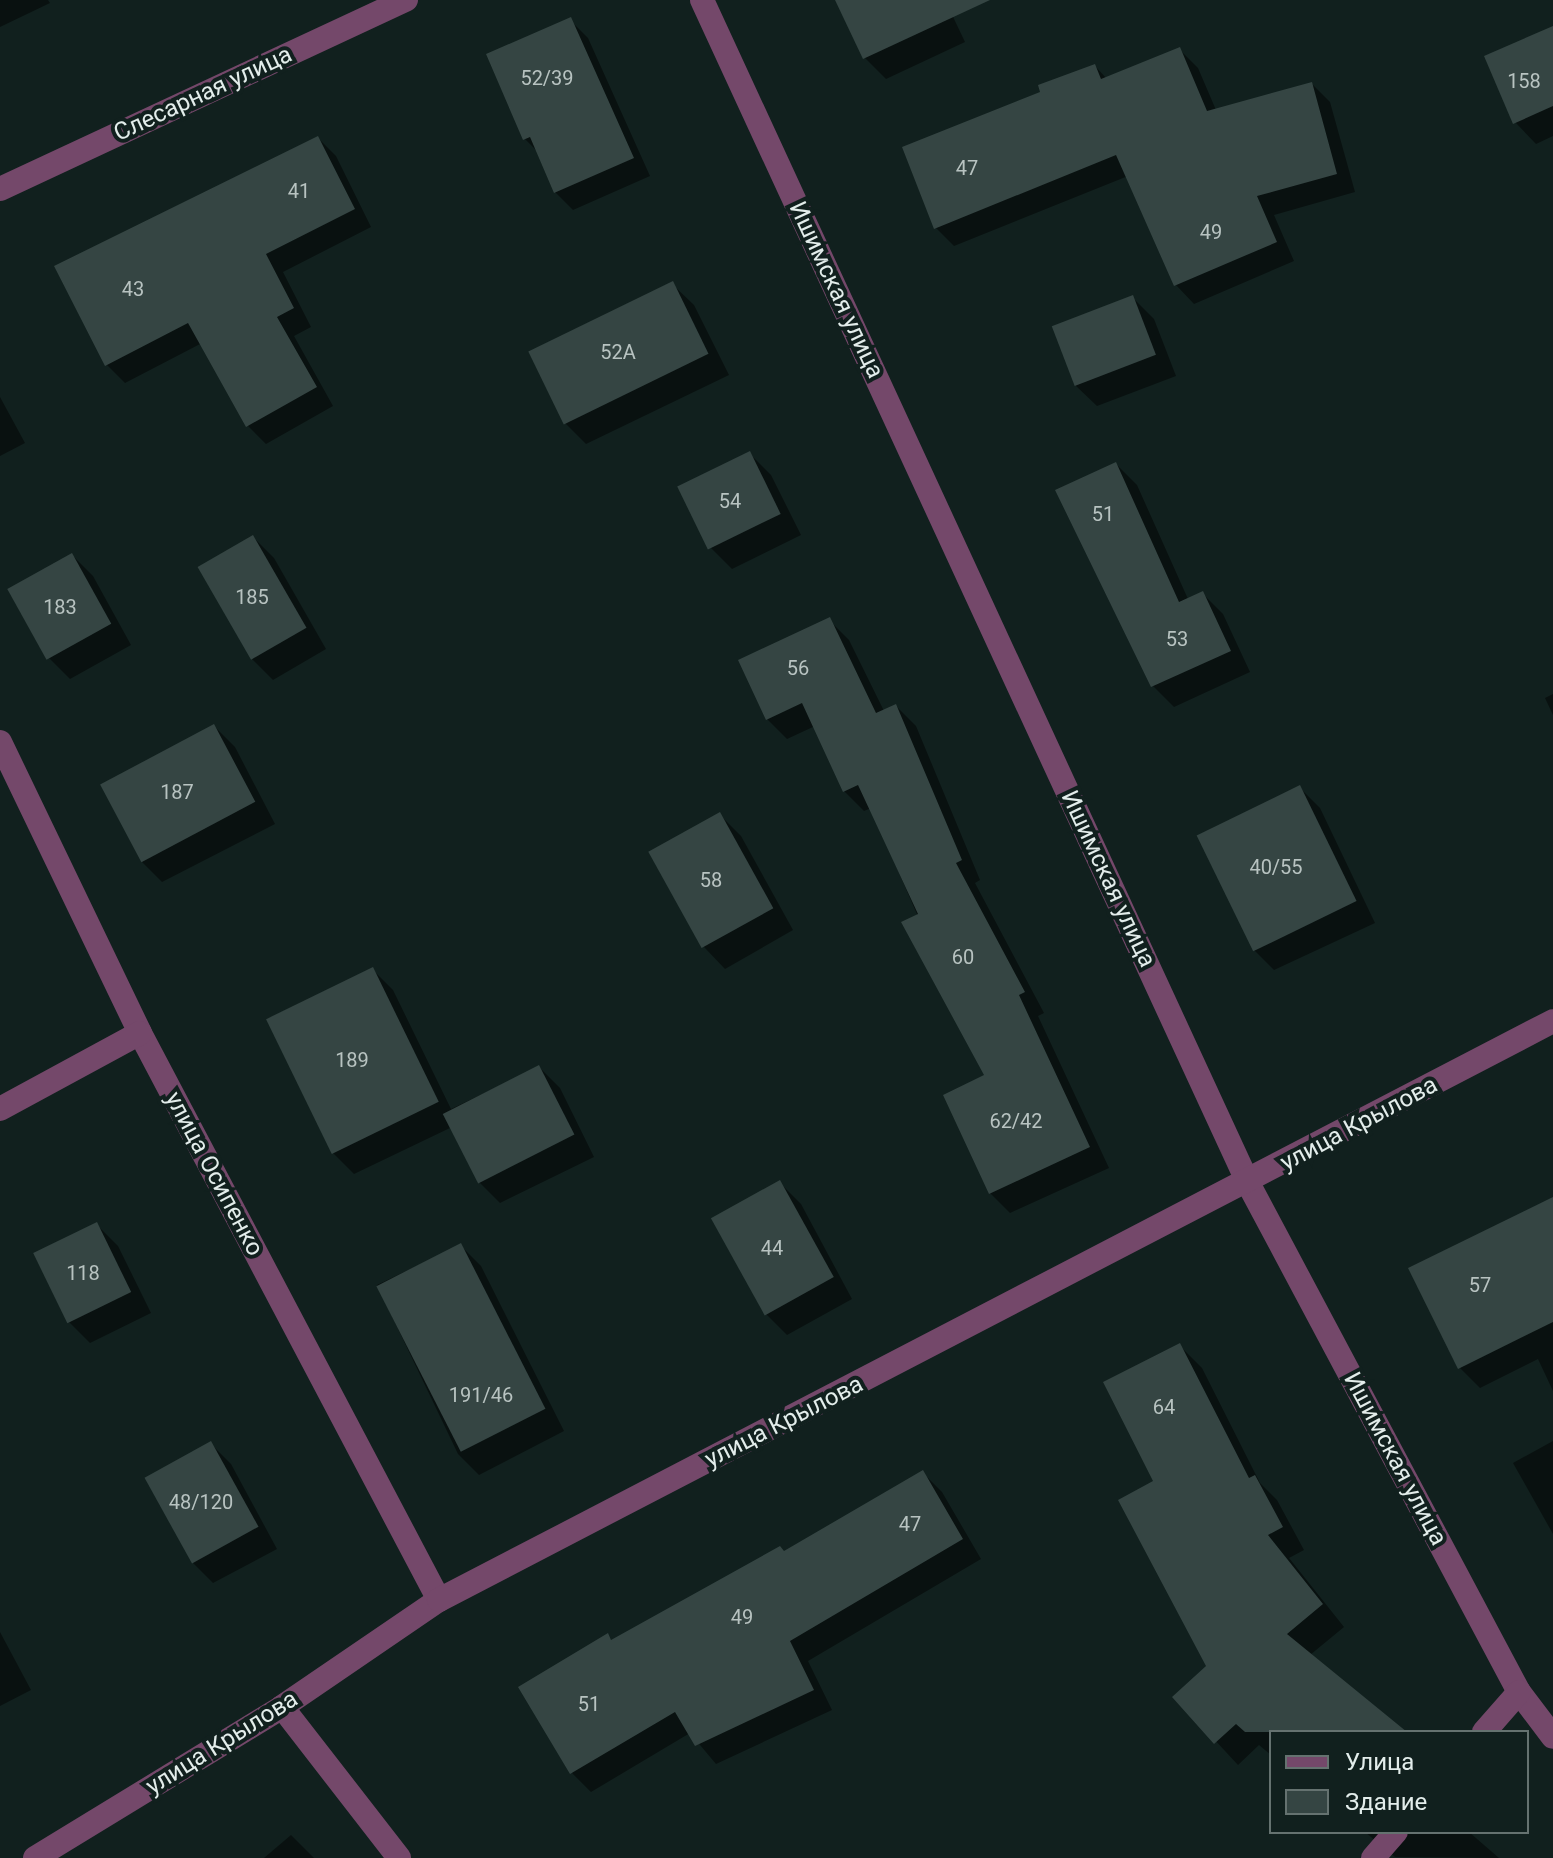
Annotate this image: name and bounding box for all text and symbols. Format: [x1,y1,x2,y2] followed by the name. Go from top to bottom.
[109,40,297,148] street label: Слесарная улица
[520,66,574,90] house number: 52/39
[1507,69,1541,93] house number: 158
[956,156,978,180] house number: 47
[288,179,310,203] house number: 41
[782,197,890,383] street label: Ишимская улица
[1200,220,1222,244] house number: 49
[122,277,144,301] house number: 43
[600,340,636,364] house number: 52А
[719,489,741,513] house number: 54
[1092,502,1114,526] house number: 51
[235,585,269,609] house number: 185
[43,595,77,619] house number: 183
[1166,627,1188,651] house number: 53
[787,656,809,680] house number: 56
[160,780,194,804] house number: 187
[1054,786,1162,972] street label: Ишимская улица
[1249,855,1303,879] house number: 40/55
[700,868,722,892] house number: 58
[952,945,974,969] house number: 60
[335,1048,369,1072] house number: 189
[1276,1071,1442,1177] street label: улица Крылова
[159,1087,269,1261] street label: улица Осипенко
[989,1109,1043,1133] house number: 62/42
[761,1236,783,1260] house number: 44
[66,1261,100,1285] house number: 118
[1469,1273,1491,1297] house number: 57
[1337,1368,1453,1550] street label: Ишимская улица
[700,1370,868,1474] street label: улица Крылова
[449,1383,513,1407] house number: 191/46
[1153,1395,1175,1419] house number: 64
[169,1490,233,1514] house number: 48/120
[899,1512,921,1536] house number: 47
[731,1605,753,1629] house number: 49
[141,1685,303,1801] street label: улица Крылова
[578,1692,600,1716] house number: 51
[1269,1730,1529,1834] legend
[1345,1748,1414,1776] text: Улица
[1345,1788,1427,1816] text: Здание

